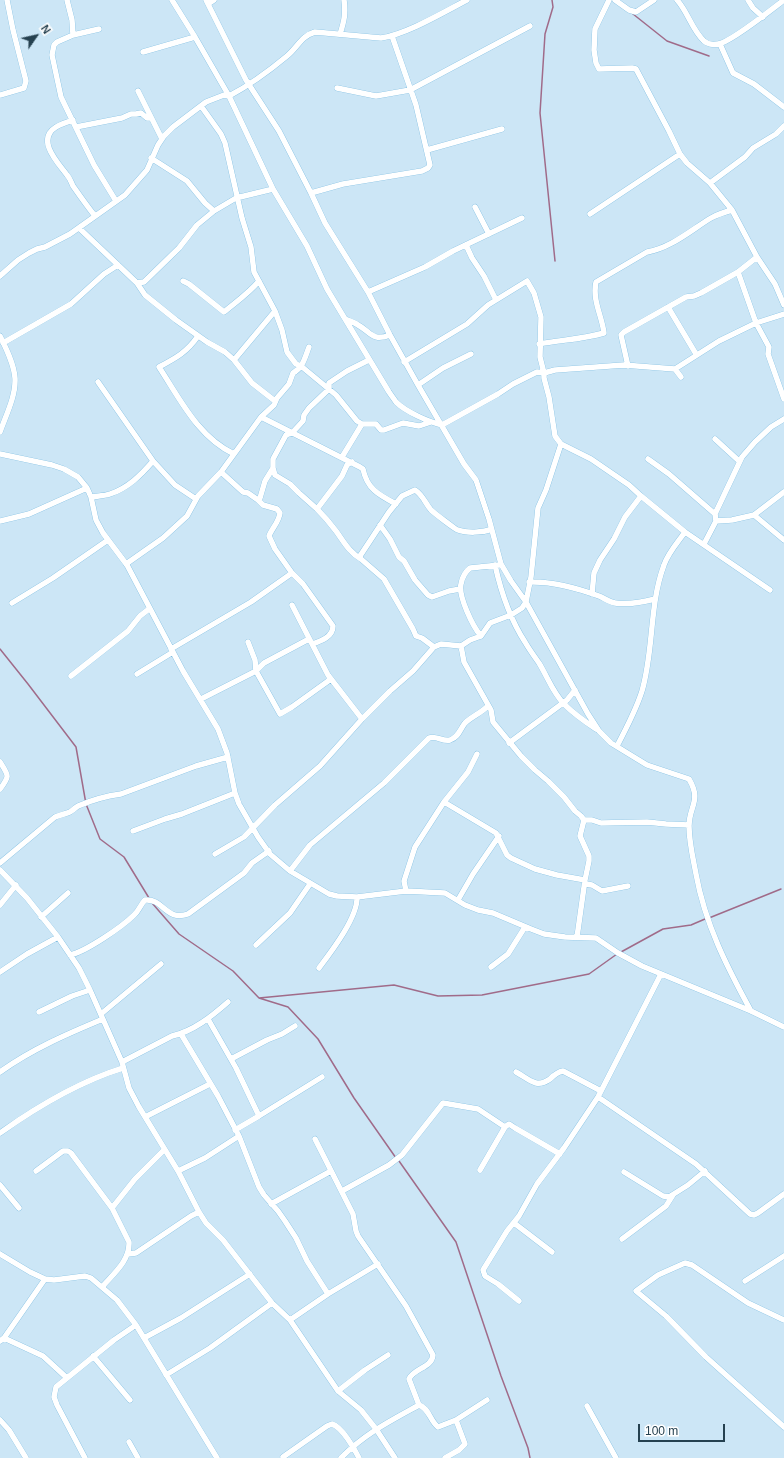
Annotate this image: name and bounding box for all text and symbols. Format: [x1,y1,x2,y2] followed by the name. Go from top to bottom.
[16,16,56,56] north arrow
[39,23,53,36] text: N
[640,1416,727,1442] scale bar
[645,1424,678,1438] text: 100 m

